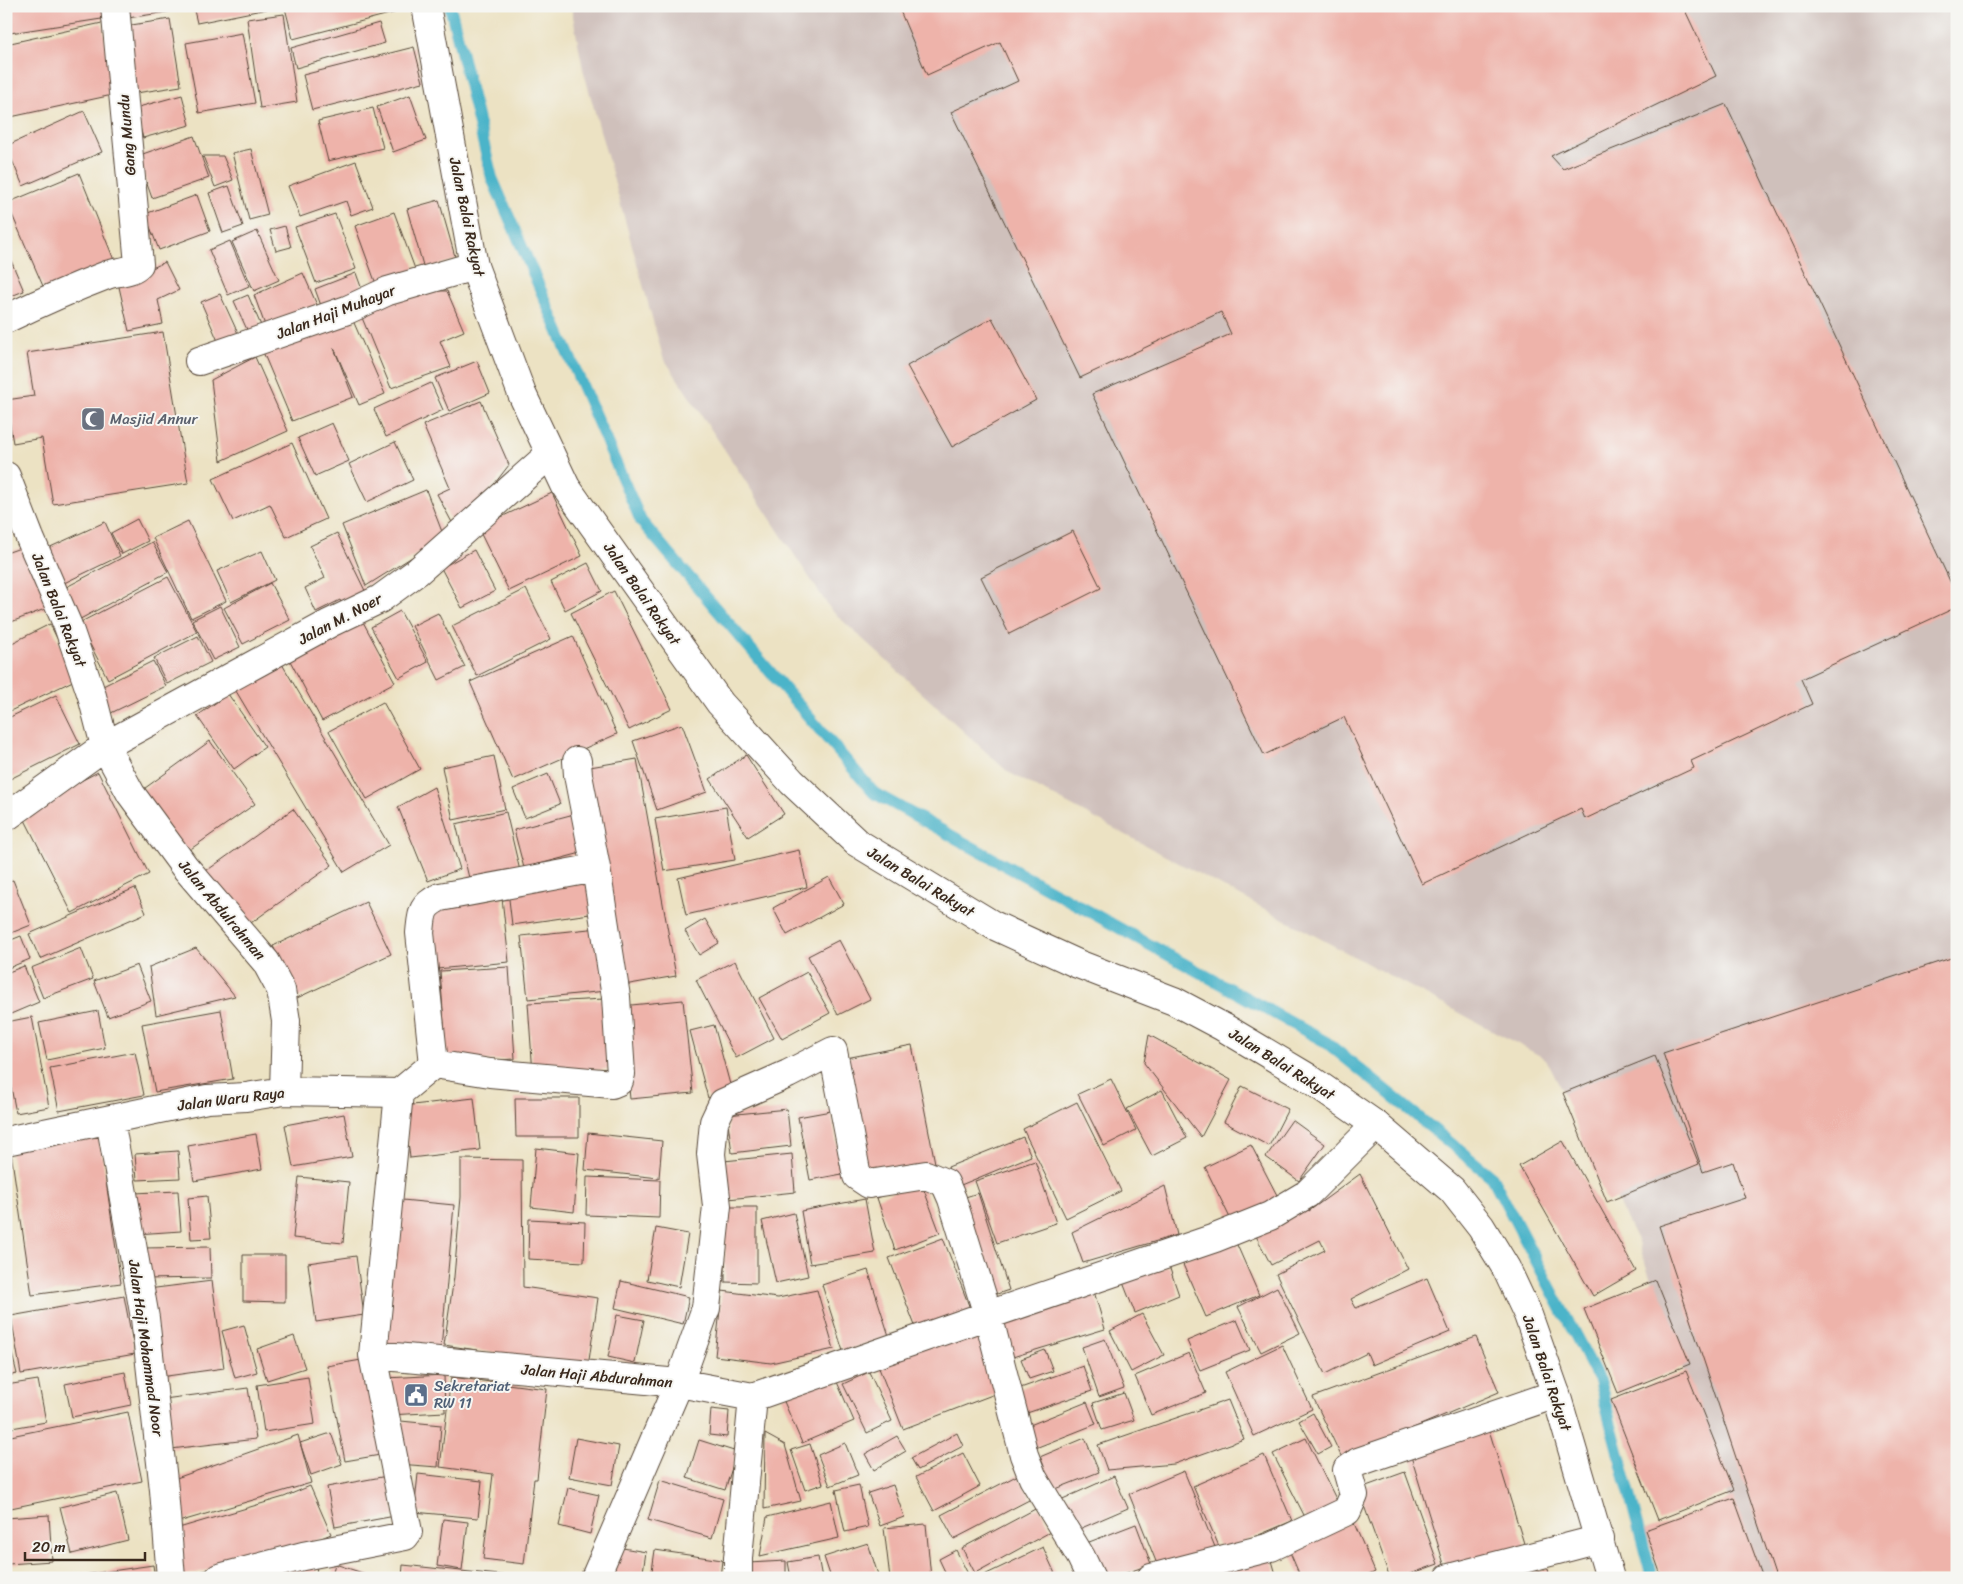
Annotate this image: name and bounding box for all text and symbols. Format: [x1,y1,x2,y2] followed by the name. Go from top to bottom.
[111,93,143,177] street label: Gang Mundu
[441,154,493,280] street label: Jalan Balai Rakyat
[272,277,400,347] street label: Jalan Haji Muhayar
[80,406,106,432] mosque icon: Masjid Annur
[110,406,199,432] place label: Masjid Annur
[596,536,688,652] street label: Jalan Balai Rakyat
[24,548,94,672] street label: Jalan Balai Rakyat
[293,586,387,652] street label: Jalan M. Noer
[862,839,980,925] street label: Jalan Balai Rakyat
[171,853,272,966] street label: Jalan Abdulrahman
[1223,1020,1341,1108] street label: Jalan Balai Rakyat
[175,1079,286,1119] street label: Jalan Waru Raya
[121,1257,171,1439] street label: Jalan Haji Mohammad Noor
[1515,1311,1579,1435] street label: Jalan Balai Rakyat
[519,1356,674,1396] street label: Jalan Haji Abdurahman
[434,1373,511,1416] place label: Sekretariat RW 11
[403,1382,429,1408] public building icon: Sekretariat RW 11
[25,1529,145,1561] scale bar
[32,1534,66,1560] text: 20 m

